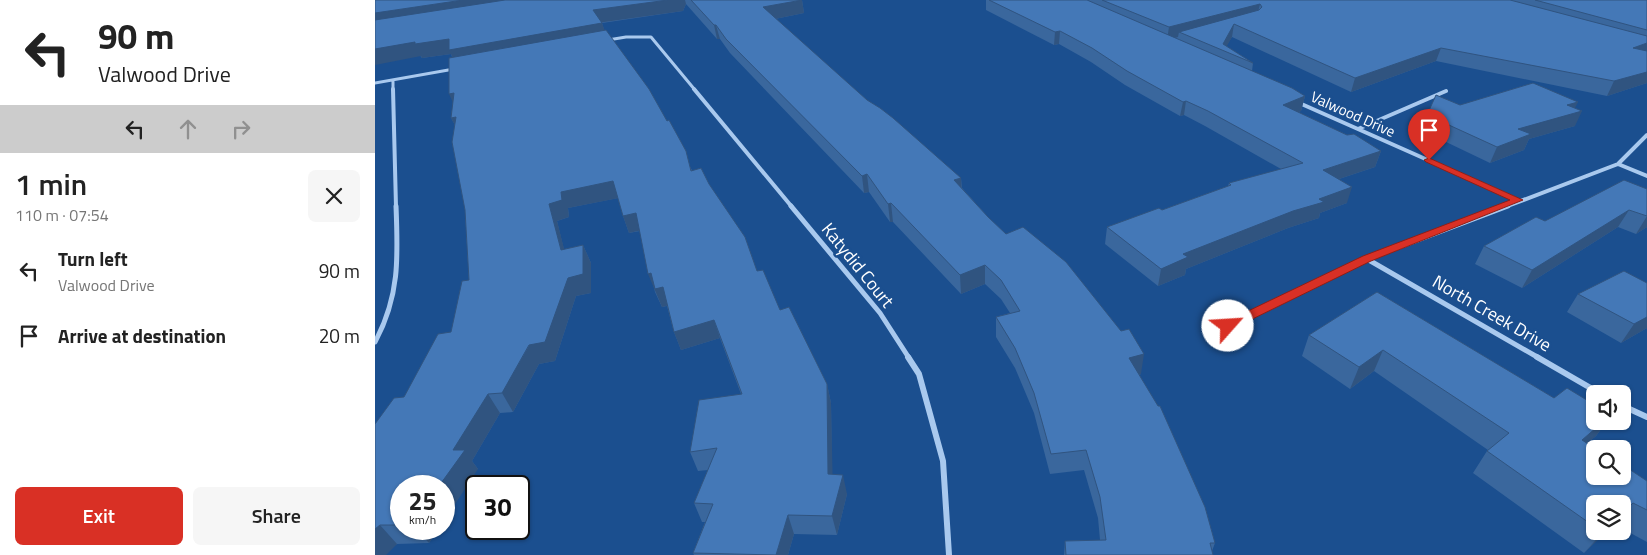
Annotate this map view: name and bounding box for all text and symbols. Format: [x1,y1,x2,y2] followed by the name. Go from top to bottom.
[98,9,174,63] text: 90 m
[15,20,80,85] icon: left
[98,57,231,91] text: Valwood Drive
[1307,85,1399,143] street label: Valwood Drive
[1408,109,1450,160] pin
[121,115,149,143] icon: left
[174,115,202,143] icon: ahead
[227,115,255,143] icon: right
[1415,116,1443,144] icon: arrive
[15,161,87,207] text: 1 min
[308,170,360,222] button: close
[15,203,109,227] text: 110 m · 07:54
[815,217,901,314] street label: Katydid Court
[58,244,128,273] text: Turn left
[319,256,360,285] text: 90 m
[15,257,43,285] icon: left
[1427,268,1557,358] street label: North Creek Drive
[58,273,155,297] text: Valwood Drive
[1201,299,1253,351] position arrow
[58,321,226,350] text: Arrive at destination
[319,321,360,350] text: 20 m
[15,322,43,350] icon: arrive
[1586,385,1631,540] map controls
[1586,385,1631,430] button: sound
[1586,440,1631,485] button: search
[465,475,530,540] speed limit sign: 30
[408,482,437,520] text: 25
[15,487,183,545] button: Exit
[193,487,360,545] button: Share
[1586,495,1631,540] button: layers
[409,510,436,529] text: km/h

